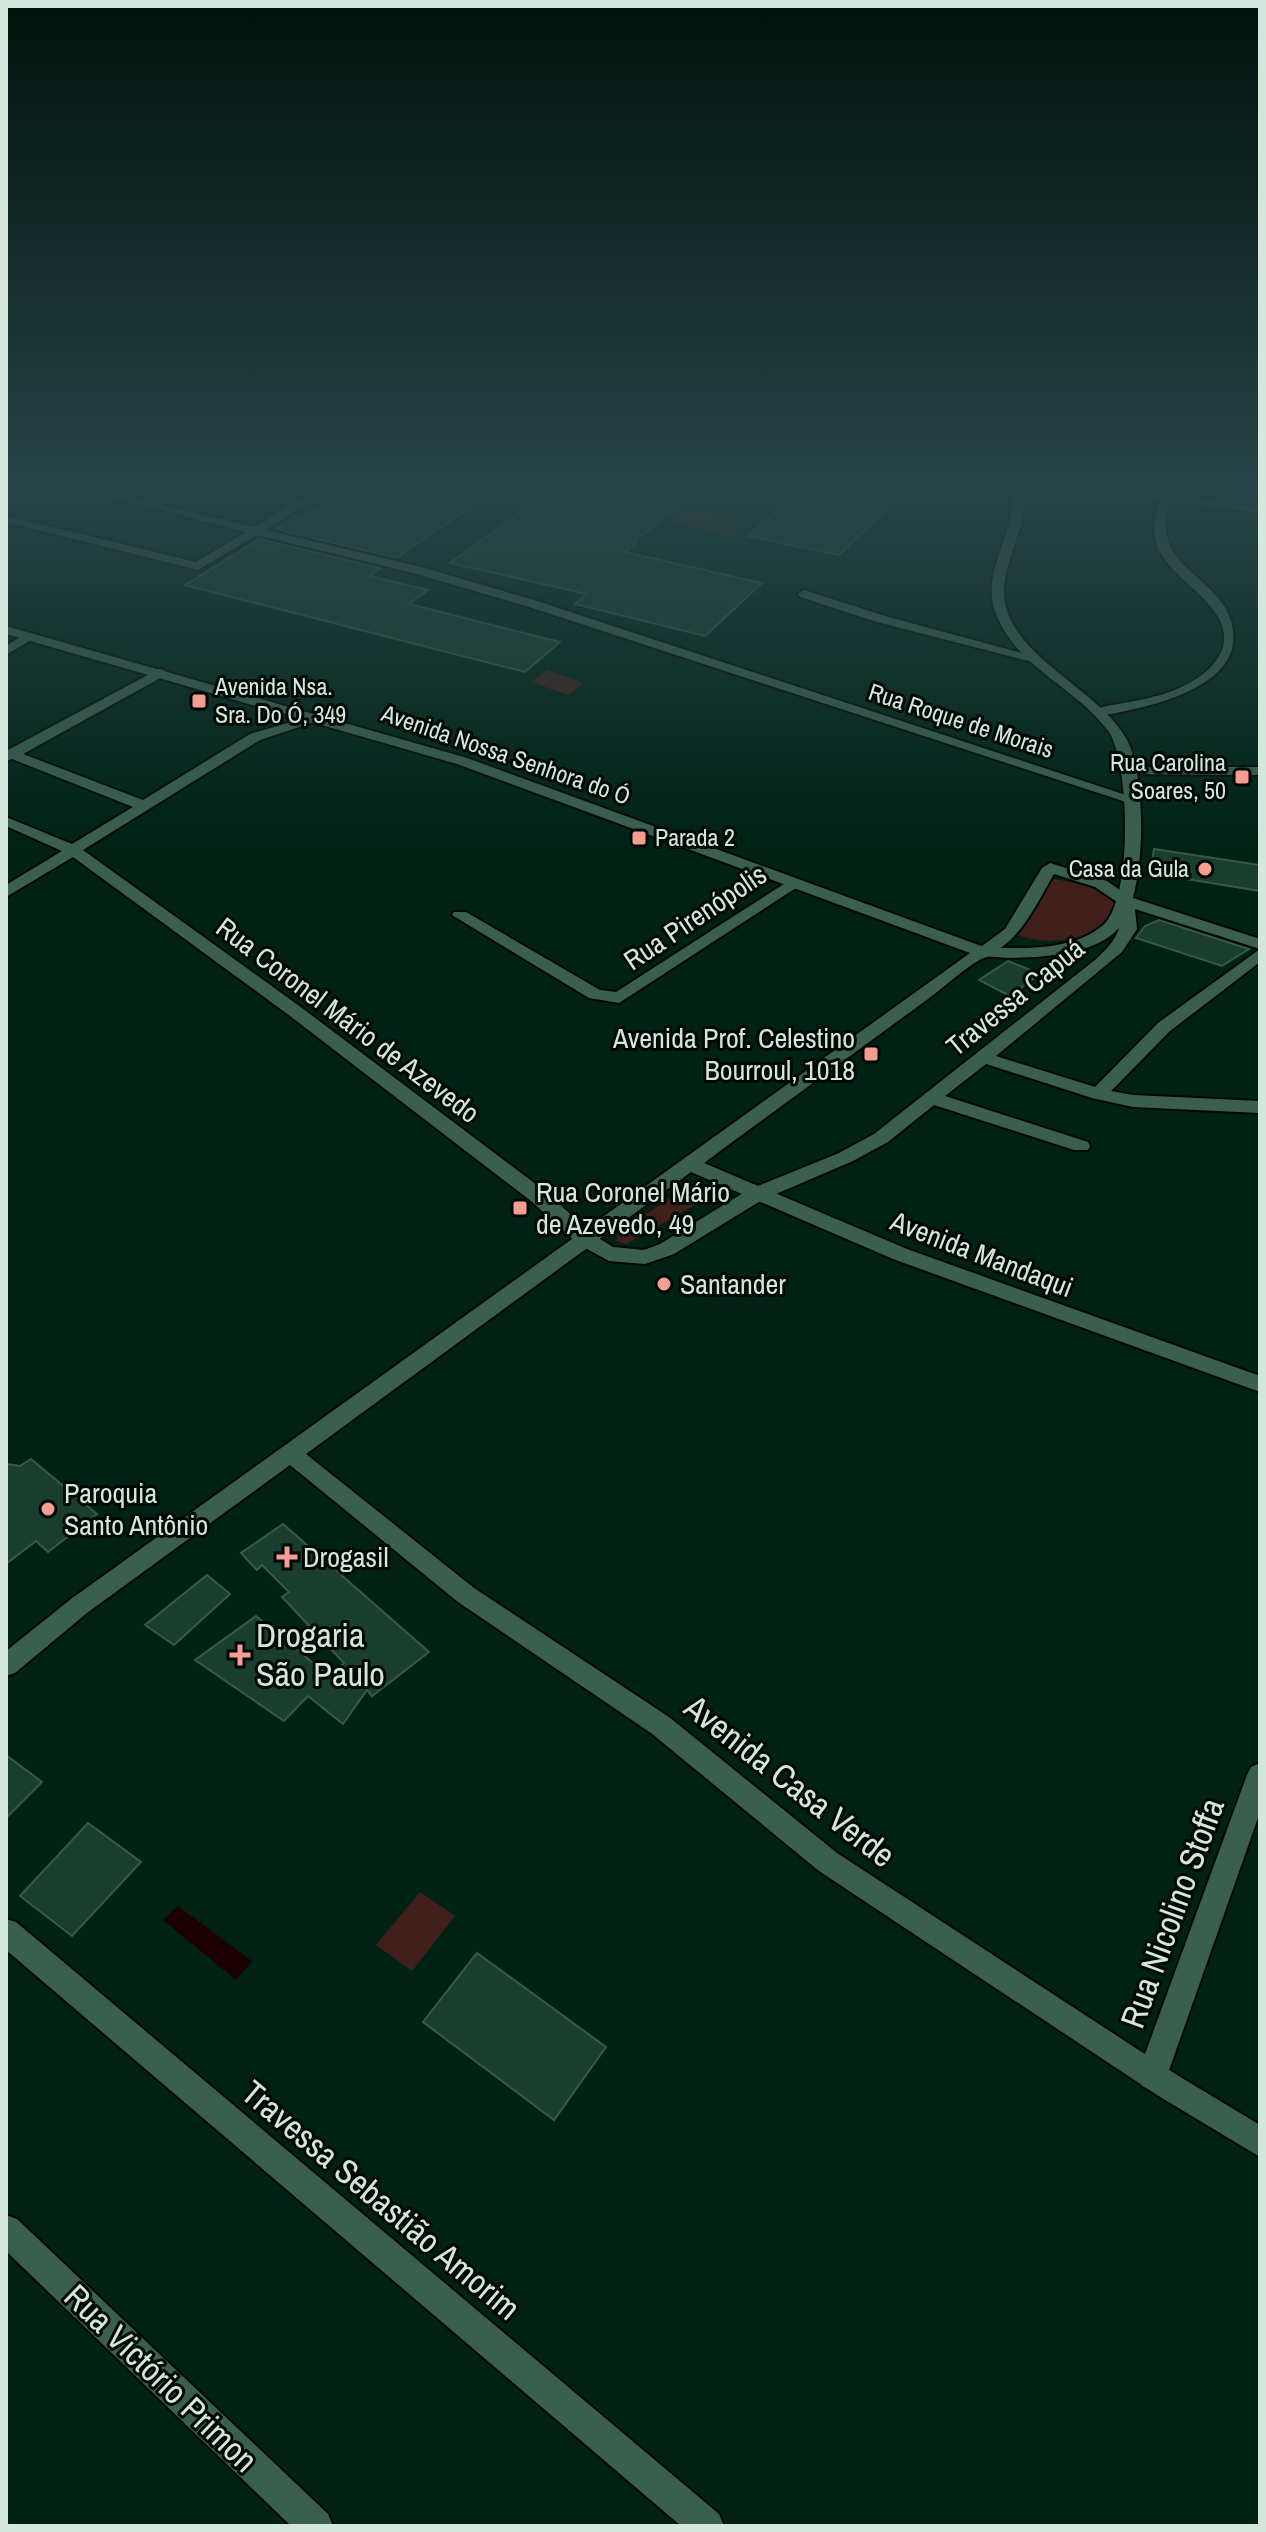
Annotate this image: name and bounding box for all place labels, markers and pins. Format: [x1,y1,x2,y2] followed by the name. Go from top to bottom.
[214,670,346,730] place label: Avenida Nsa. Sra. Do Ó, 349
[190,692,208,710] marker: Avenida Nsa. Sra. Do Ó, 349
[1110,746,1226,806] place label: Rua Carolina Soares, 50
[1233,768,1251,786] marker: Rua Carolina Soares, 50
[655,821,735,853] place label: Parada 2
[630,829,648,847] marker: Parada 2
[1069,852,1189,884] place label: Casa da Gula
[1196,860,1214,878] marker: Casa da Gula
[612,1019,855,1089] place label: Avenida Prof. Celestino Bourroul, 1018
[862,1045,880,1063] marker: Avenida Prof. Celestino Bourroul, 1018
[536,1173,730,1243] place label: Rua Coronel Mário de Azevedo, 49
[511,1199,529,1217] marker: Rua Coronel Mário de Azevedo, 49
[680,1265,786,1303] place label: Santander
[655,1275,673,1293] marker: Santander
[64,1474,208,1544] place label: Paroquia Santo Antônio
[39,1500,57,1518] marker: Paroquia Santo Antônio
[303,1538,388,1576] place label: Drogasil
[278,1548,296,1566] marker: Drogasil
[256,1612,385,1697] place label: Drogaria São Paulo
[231,1646,249,1664] marker: Drogaria São Paulo

